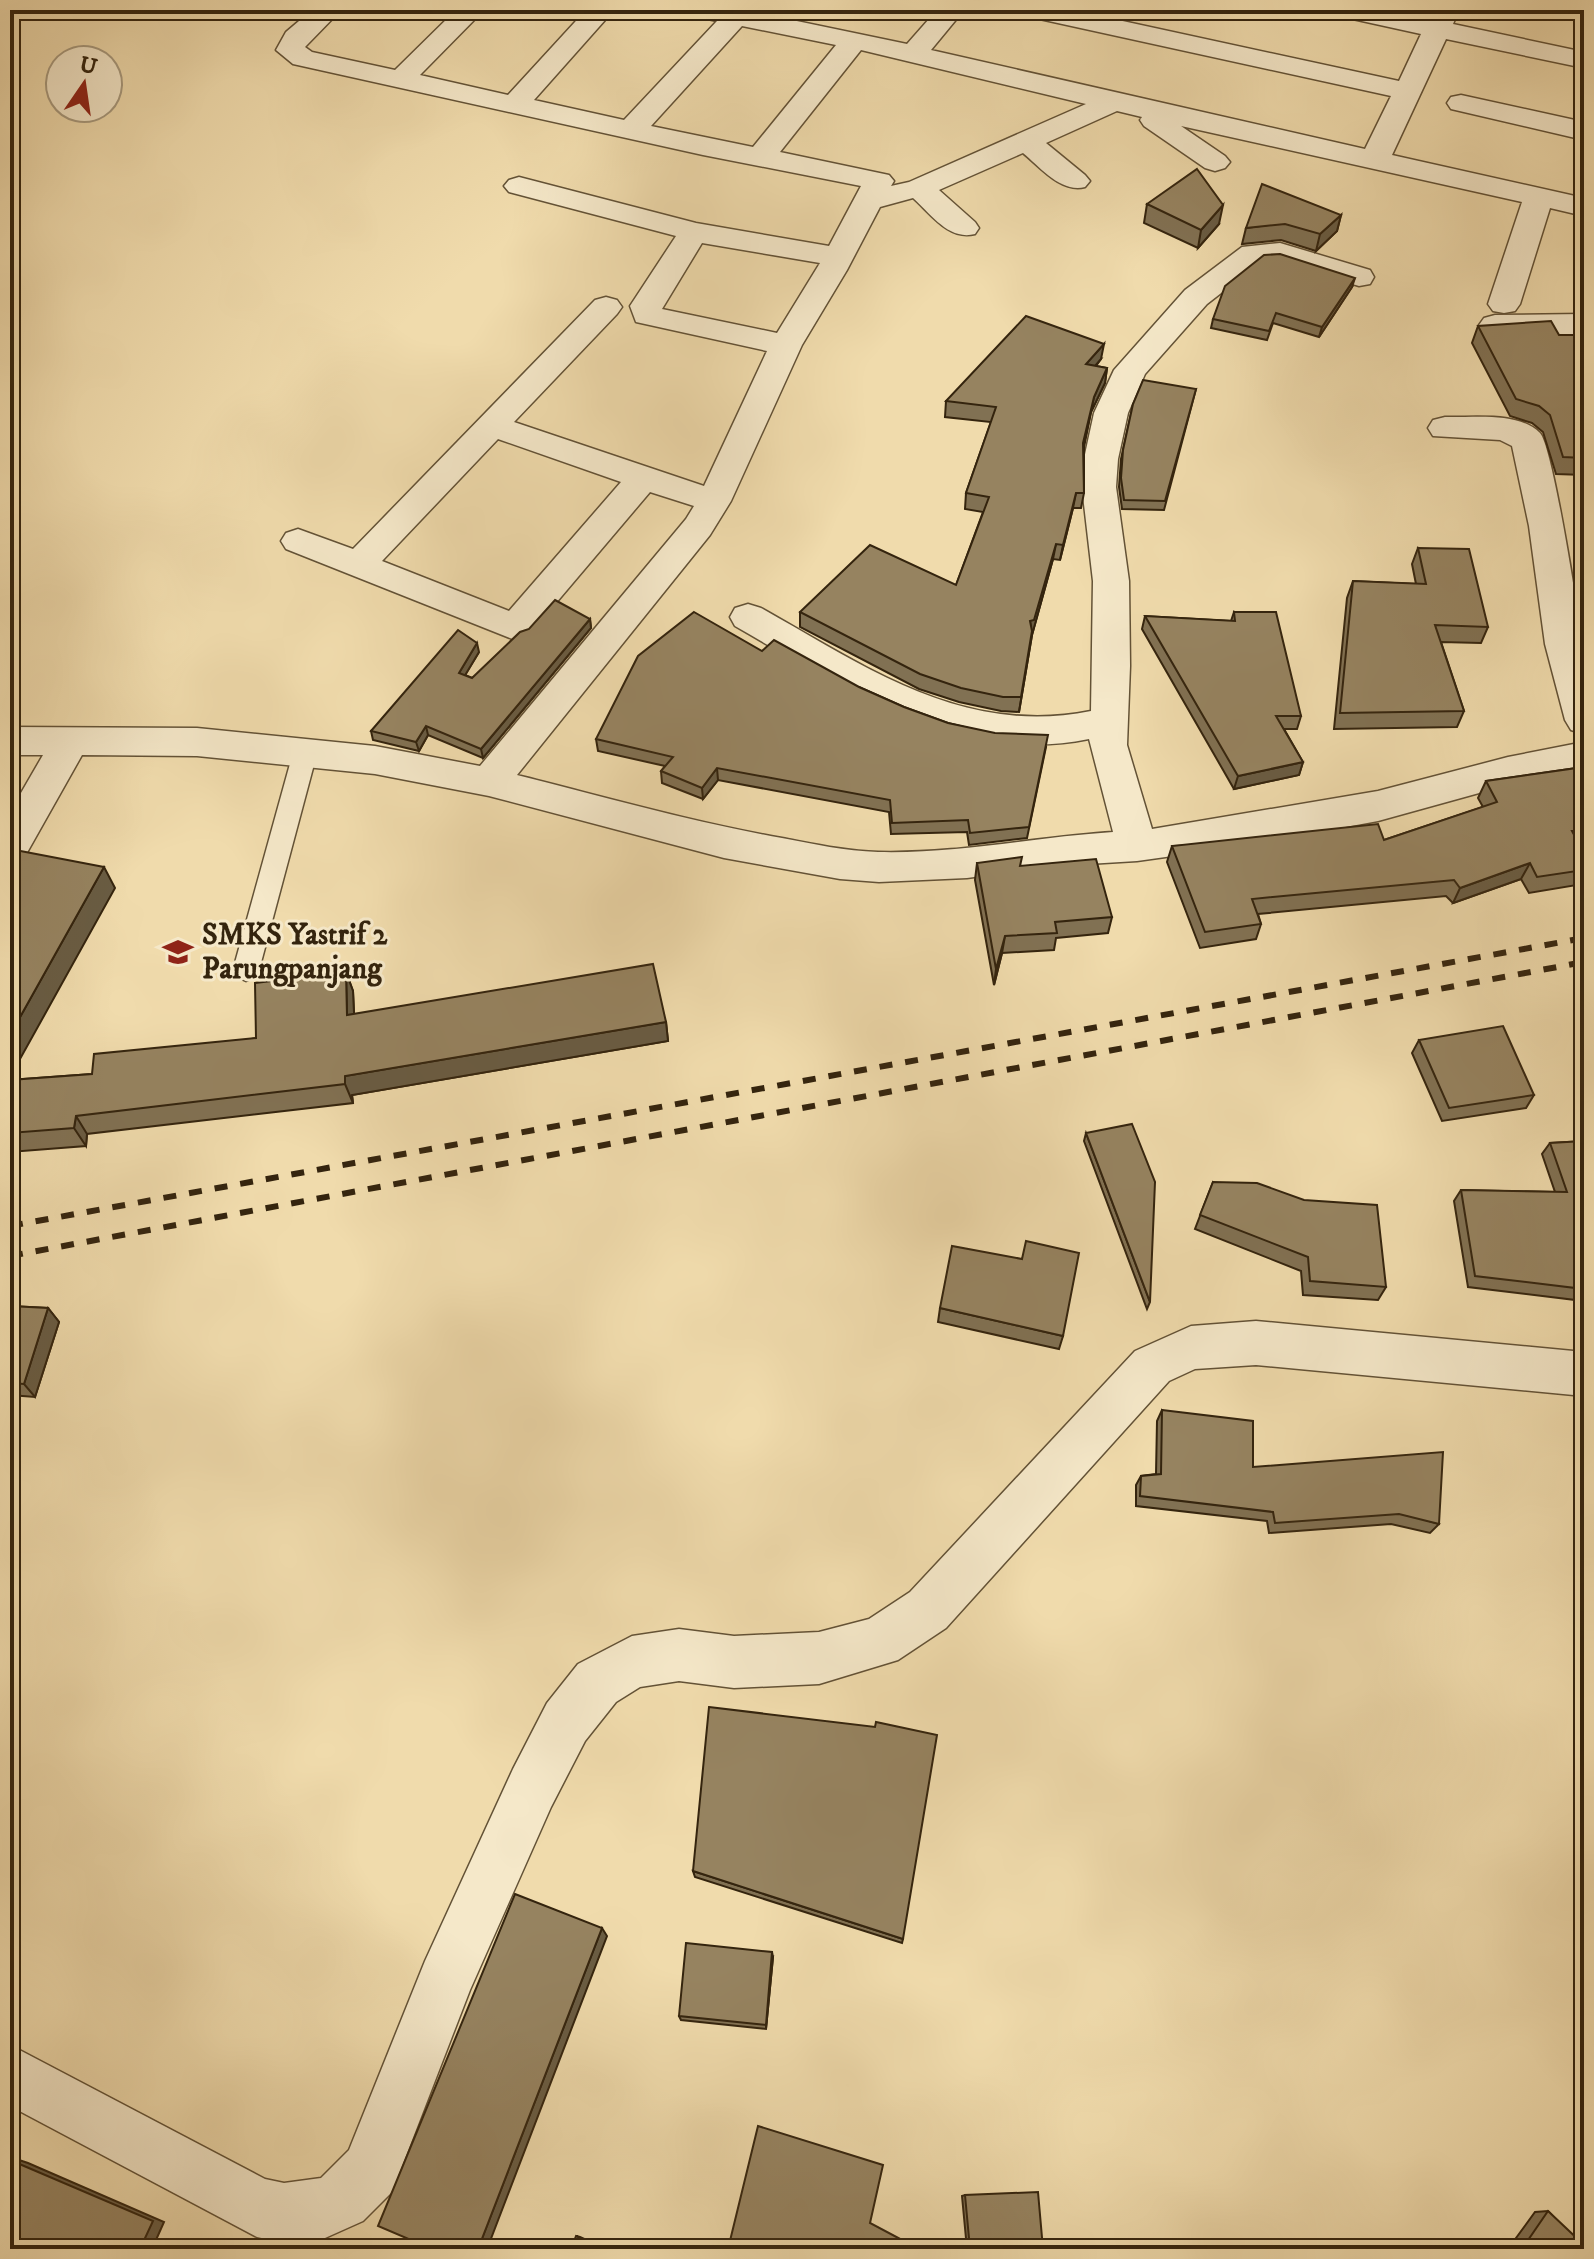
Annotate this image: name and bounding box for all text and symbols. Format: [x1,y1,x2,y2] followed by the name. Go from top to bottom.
[44,44,124,124] north arrow
[77,51,99,81] text: U
[202,917,387,988] place label: SMKS Yastrif 2 Parungpanjang
[161,935,195,969] school or university icon: SMKS Yastrif 2 Parungpanjang

